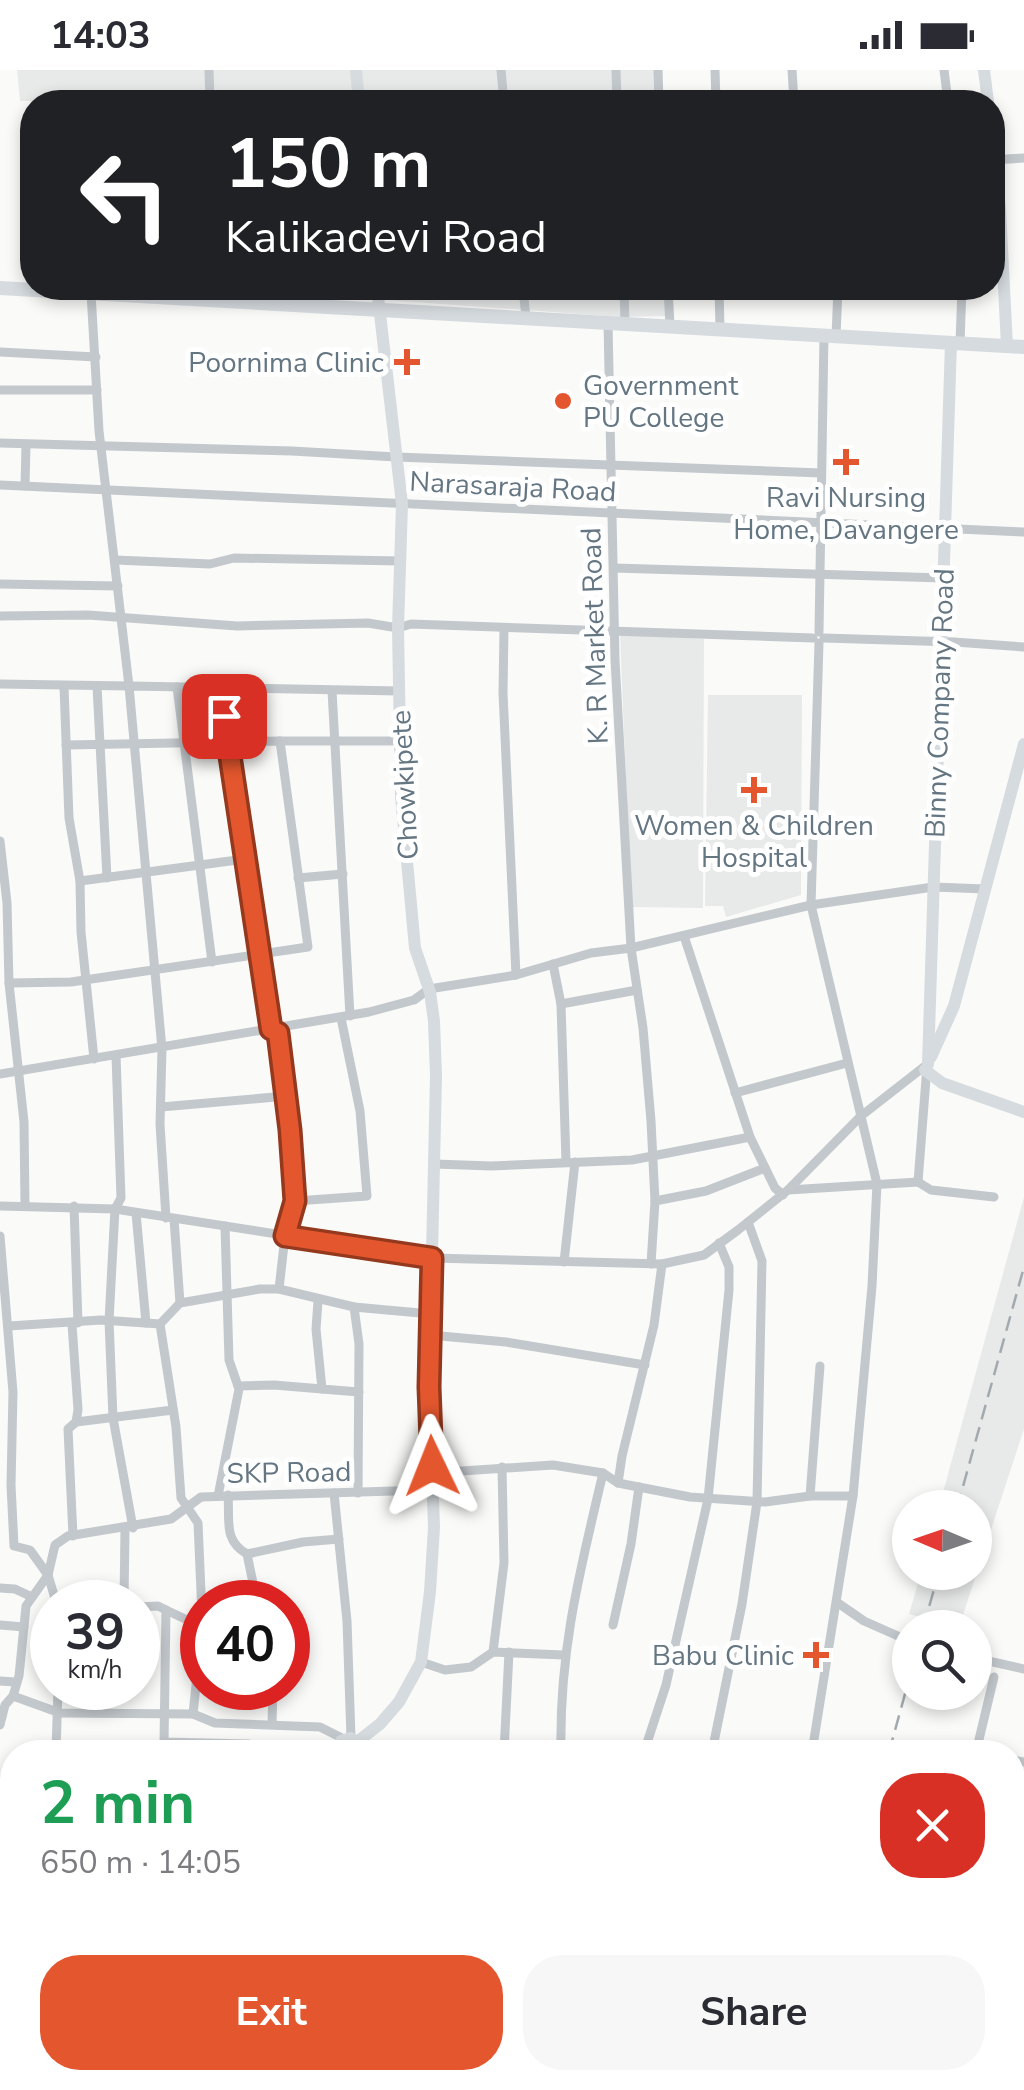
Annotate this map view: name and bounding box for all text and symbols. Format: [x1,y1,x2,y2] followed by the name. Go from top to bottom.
[50,10,151,61] text: 14:03
[225,116,431,212] text: 150 m
[60,130,190,260] icon: left
[225,207,547,268] text: Kalikadevi Road
[188,344,384,382] place label: Poornima Clinic
[394,349,420,375] marker: Poornima Clinic
[583,367,738,437] place label: Government PU College
[552,390,574,412] marker: Government PU College
[833,449,859,475] marker: Ravi Nursing Home, Davangere
[409,463,617,511] street label: Narasaraja Road
[733,479,959,549] place label: Ravi Nursing Home, Davangere
[572,527,618,745] street label: K. R Market Road
[916,568,964,838] street label: Binny Company Road
[182,674,267,759] pin
[197,689,252,744] icon: arrive
[382,709,428,861] street label: Chowkipete
[741,777,767,803] marker: Women & Children Hospital
[634,807,874,877] place label: Women & Children Hospital
[380,1414,484,1518] position arrow
[226,1453,352,1493] street label: SKP Road
[892,1490,992,1590] north arrow
[892,1490,992,1710] map controls
[180,1580,310,1710] speed limit sign: 40
[65,1598,125,1667] text: 39
[892,1610,992,1710] button: search
[652,1637,794,1675] place label: Babu Clinic
[803,1642,829,1668] marker: Babu Clinic
[67,1653,123,1687] text: km/h
[40,1762,195,1844] text: 2 min
[880,1773,985,1878] button: close
[40,1841,241,1884] text: 650 m · 14:05
[40,1955,503,2070] button: Exit
[523,1955,985,2070] button: Share

